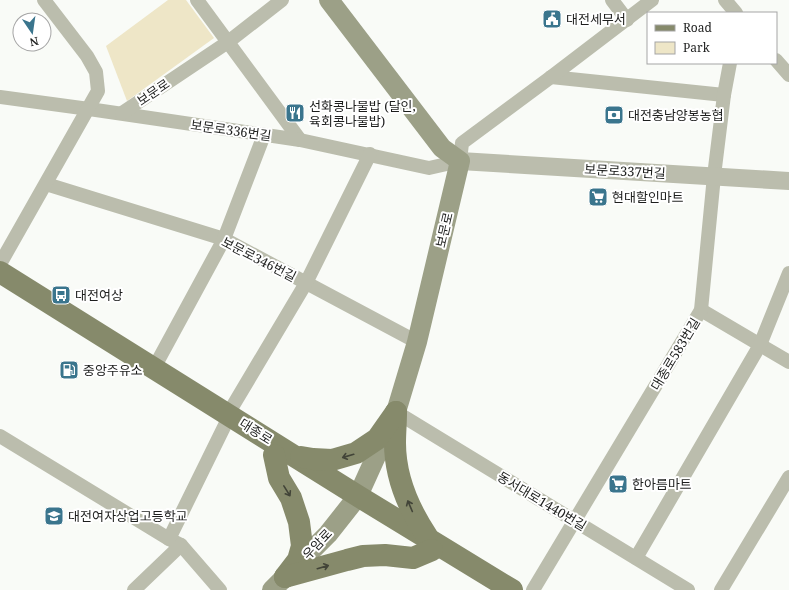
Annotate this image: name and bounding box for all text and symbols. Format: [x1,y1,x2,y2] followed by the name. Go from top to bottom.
[541,8,563,30] public building icon: 대전세무서
[566,10,626,28] place label: 대전세무서
[12,12,52,52] north arrow
[647,12,777,64] legend
[683,19,713,36] text: Road
[28,34,40,51] text: N
[683,39,711,56] text: Park
[133,74,173,109] street label: 보문로
[309,97,416,130] place label: 선화콩나물밥 (달인, 육회콩나물밥)
[284,102,306,124] restaurant icon: 선화콩나물밥 (달인, 육회콩나물밥)
[603,104,625,126] bank icon: 대전충남양봉농협
[628,106,724,124] place label: 대전충남양봉농협
[189,115,273,145] street label: 보문로336번길
[584,160,666,182] street label: 보문로337번길
[587,186,609,208] supermarket icon: 현대할인마트
[612,188,684,206] place label: 현대할인마트
[431,210,457,250] street label: 보문로
[219,232,299,286] street label: 보문로346번길
[50,284,72,306] bus stop icon: 대전여상
[75,286,123,304] place label: 대전여상
[646,314,704,394] street label: 대종로583번길
[58,359,80,381] fuel station icon: 중앙주유소
[83,361,143,379] place label: 중앙주유소
[236,414,276,448] street label: 대종로
[341,453,354,460] one-way arrow
[494,467,590,535] street label: 동서대로1440번길
[607,473,629,495] supermarket icon: 한아름마트
[632,475,692,493] place label: 한아름마트
[283,485,291,496] one-way arrow
[406,501,413,513] one-way arrow
[43,505,65,527] school or university icon: 대전여자상업고등학교
[68,507,188,525] place label: 대전여자상업고등학교
[298,525,336,563] street label: 우암로
[316,563,329,570] one-way arrow

